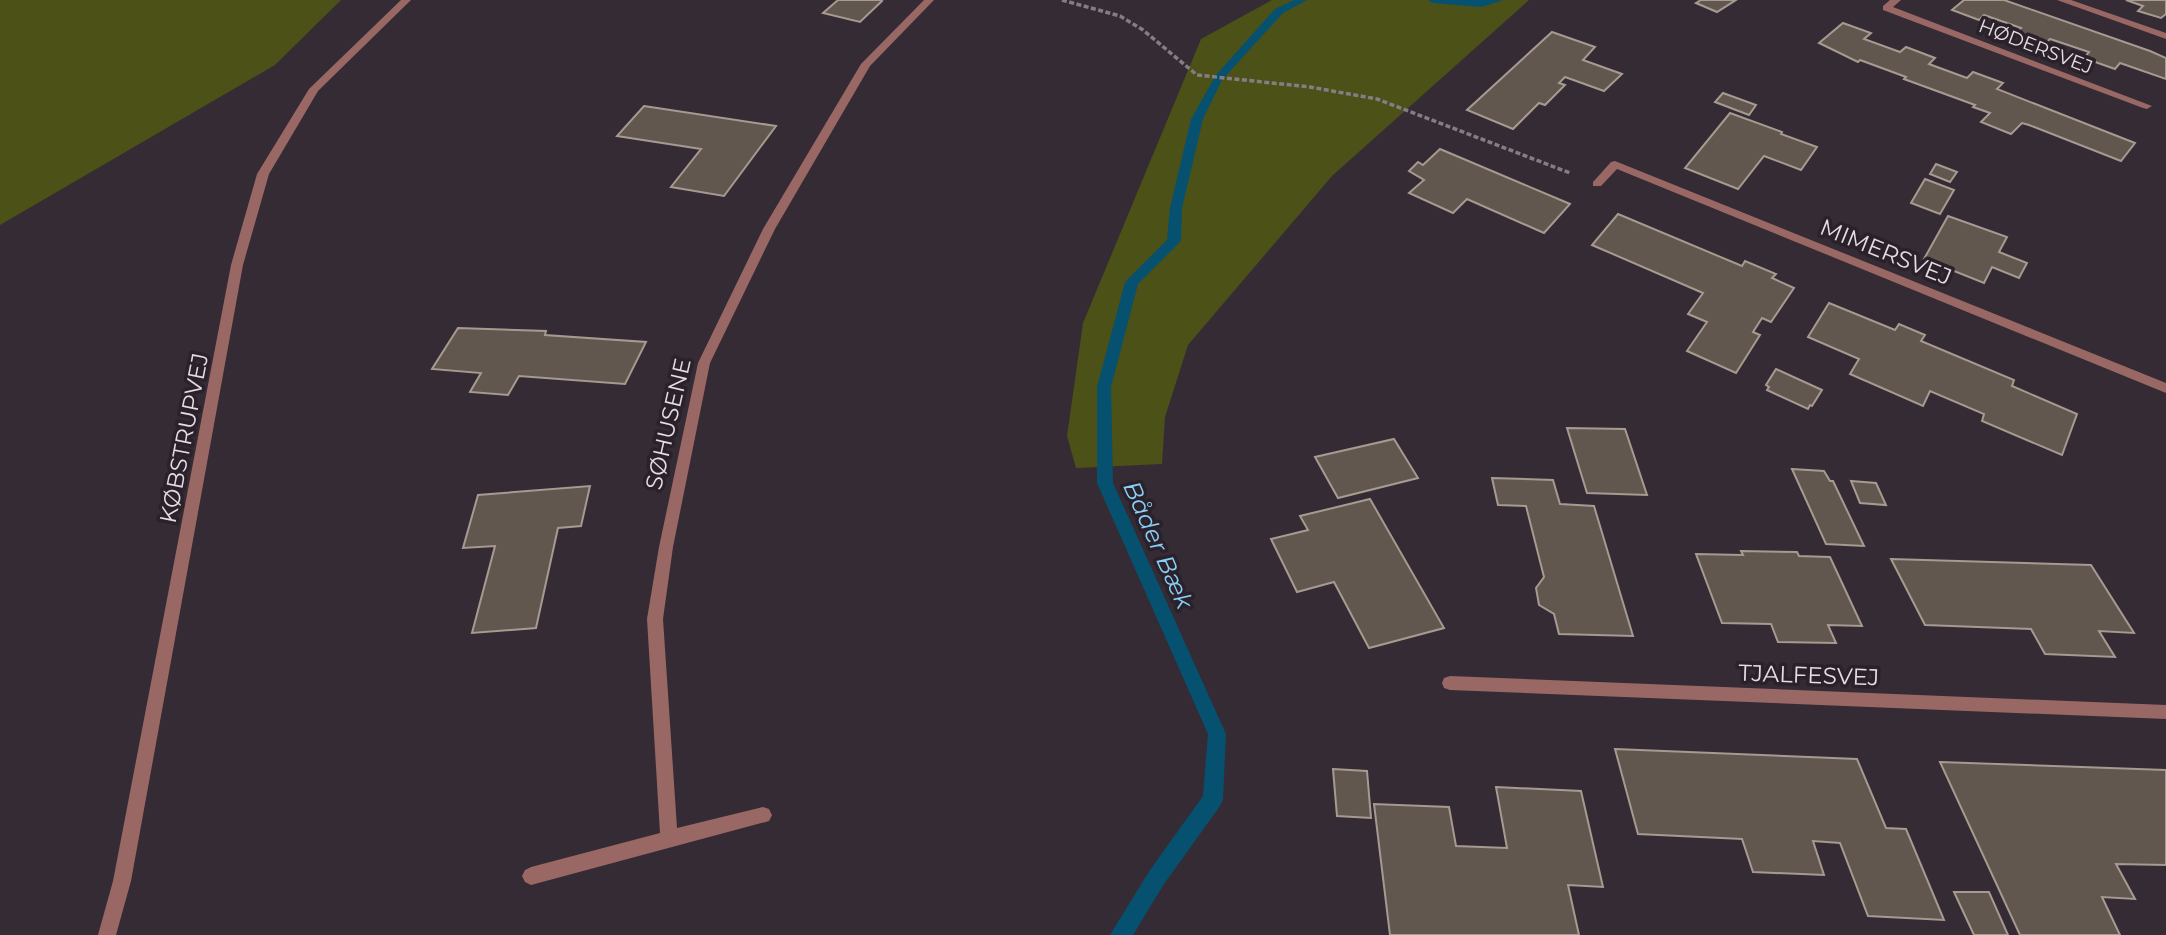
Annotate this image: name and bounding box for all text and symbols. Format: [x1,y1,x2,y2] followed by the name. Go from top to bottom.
[1975,14,2096,79] street label: HØDERSVEJ
[1816,213,1956,291] street label: MIMERSVEJ
[154,351,214,525] street label: KØBSTRUPVEJ
[639,356,697,492] street label: SØHUSENE
[1117,476,1200,615] water label: Båder Bæk
[1738,659,1880,691] street label: TJALFESVEJ

